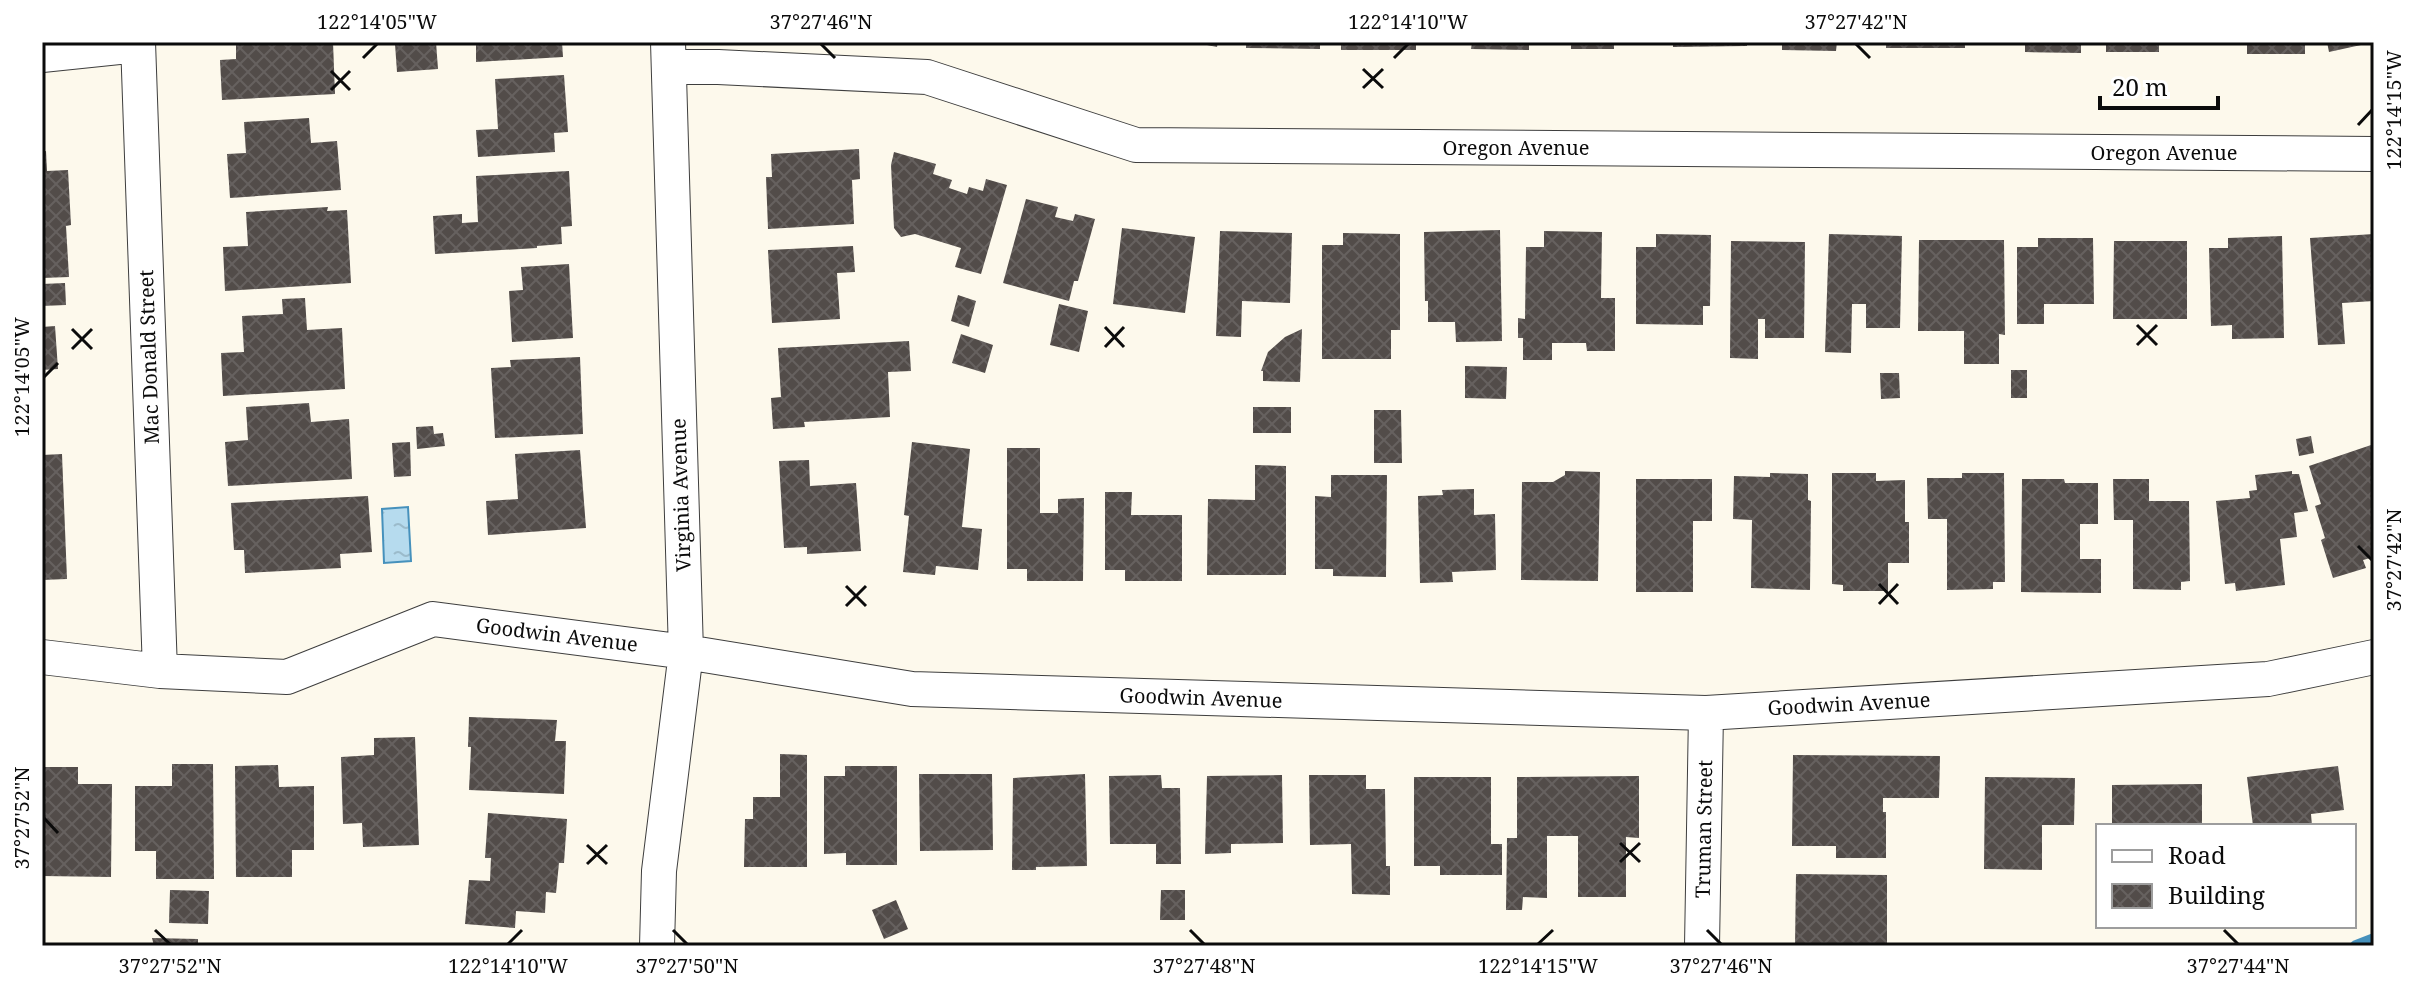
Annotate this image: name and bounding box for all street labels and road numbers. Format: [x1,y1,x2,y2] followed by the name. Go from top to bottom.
[1443,134,1589,161] street label: Oregon Avenue
[2091,139,2237,166] street label: Oregon Avenue
[132,269,165,445] street label: Mac Donald Street
[664,418,697,572] street label: Virginia Avenue
[475,611,640,658] street label: Goodwin Avenue
[1119,681,1283,714] street label: Goodwin Avenue
[1767,686,1931,721] street label: Goodwin Avenue
[1689,760,1718,898] street label: Truman Street

